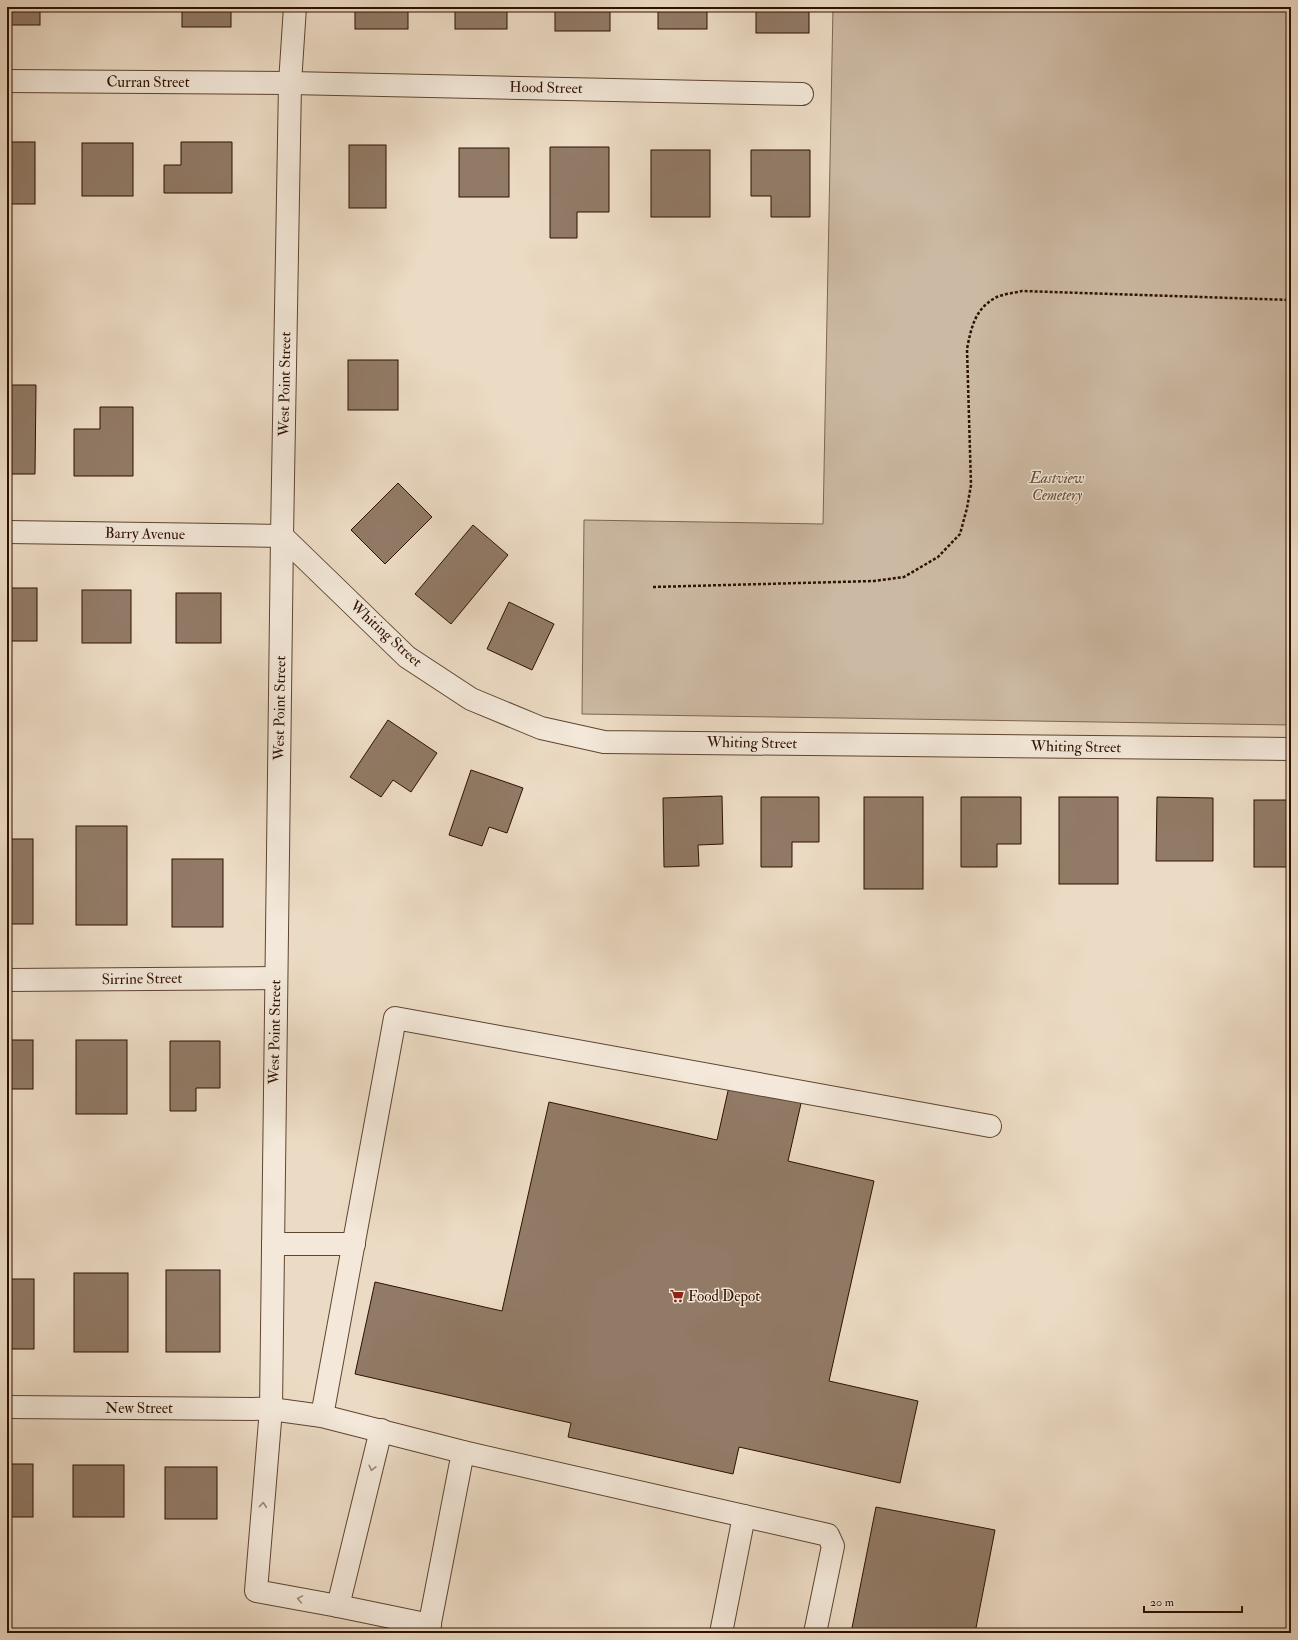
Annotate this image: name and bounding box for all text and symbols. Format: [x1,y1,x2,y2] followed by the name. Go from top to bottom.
[106,73,190,92] street label: Curran Street
[509,78,583,98] street label: Hood Street
[275,331,295,438] street label: West Point Street
[1028,469,1085,505] park label: Eastview Cemetery
[105,524,185,544] street label: Barry Avenue
[345,596,426,671] street label: Whiting Street
[270,655,290,762] street label: West Point Street
[706,733,798,753] street label: Whiting Street
[1030,737,1122,757] street label: Whiting Street
[101,969,183,989] street label: Sirrine Street
[265,979,285,1086] street label: West Point Street
[688,1287,760,1307] place label: Food Depot
[669,1288,685,1304] supermarket icon: Food Depot
[105,1399,173,1418] street label: New Street
[368,1464,377,1471] one-way arrow
[259,1502,268,1508] one-way arrow
[1144,1588,1242,1614] scale bar
[297,1595,303,1604] one-way arrow
[1150,1595,1175,1610] text: 20 m

